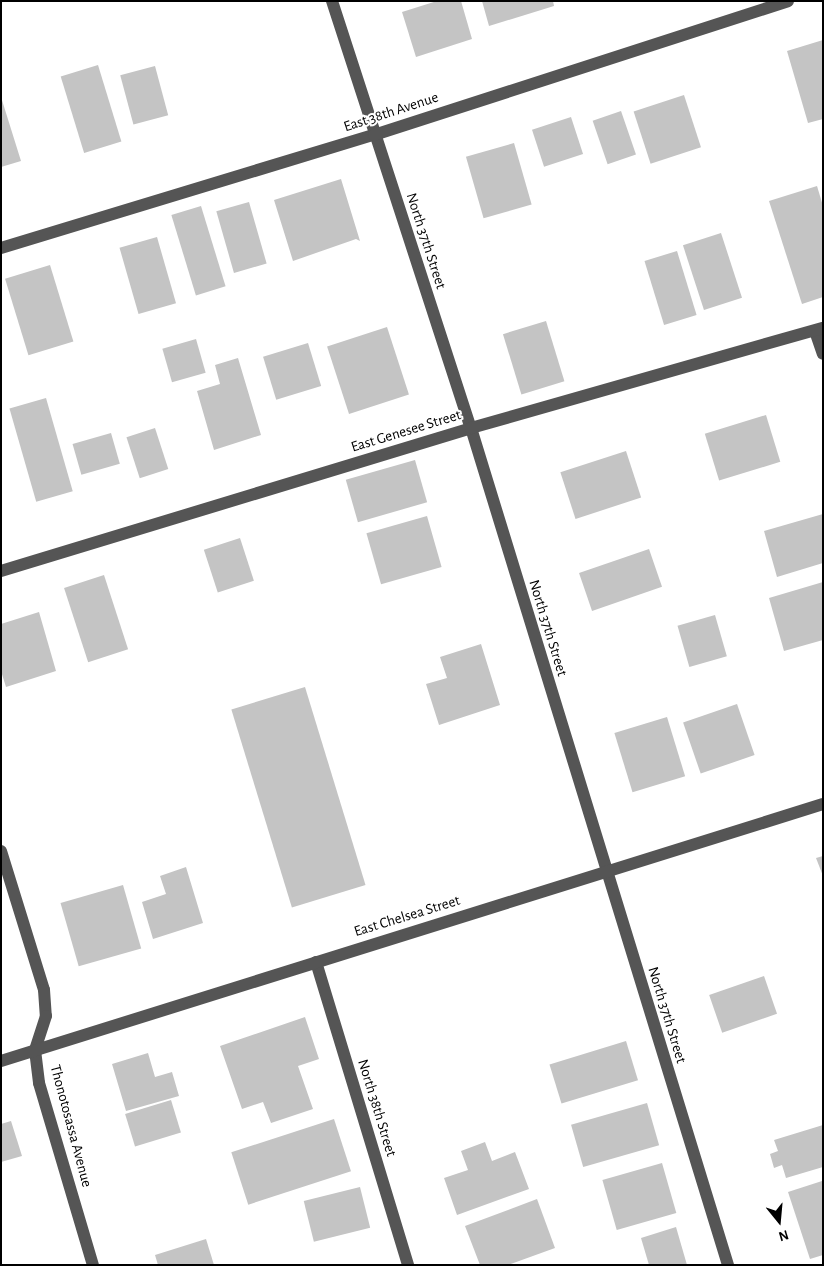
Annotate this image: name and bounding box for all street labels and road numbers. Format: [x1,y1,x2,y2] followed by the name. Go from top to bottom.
[341,88,441,136] street label: East 38th Avenue
[402,191,450,291] street label: North 37th Street
[349,406,463,456] street label: East Genesee Street
[525,578,571,678] street label: North 37th Street
[352,891,462,941] street label: East Chelsea Street
[644,965,690,1065] street label: North 37th Street
[354,1057,400,1159] street label: North 38th Street
[46,1063,96,1189] street label: Thonotosassa Avenue

